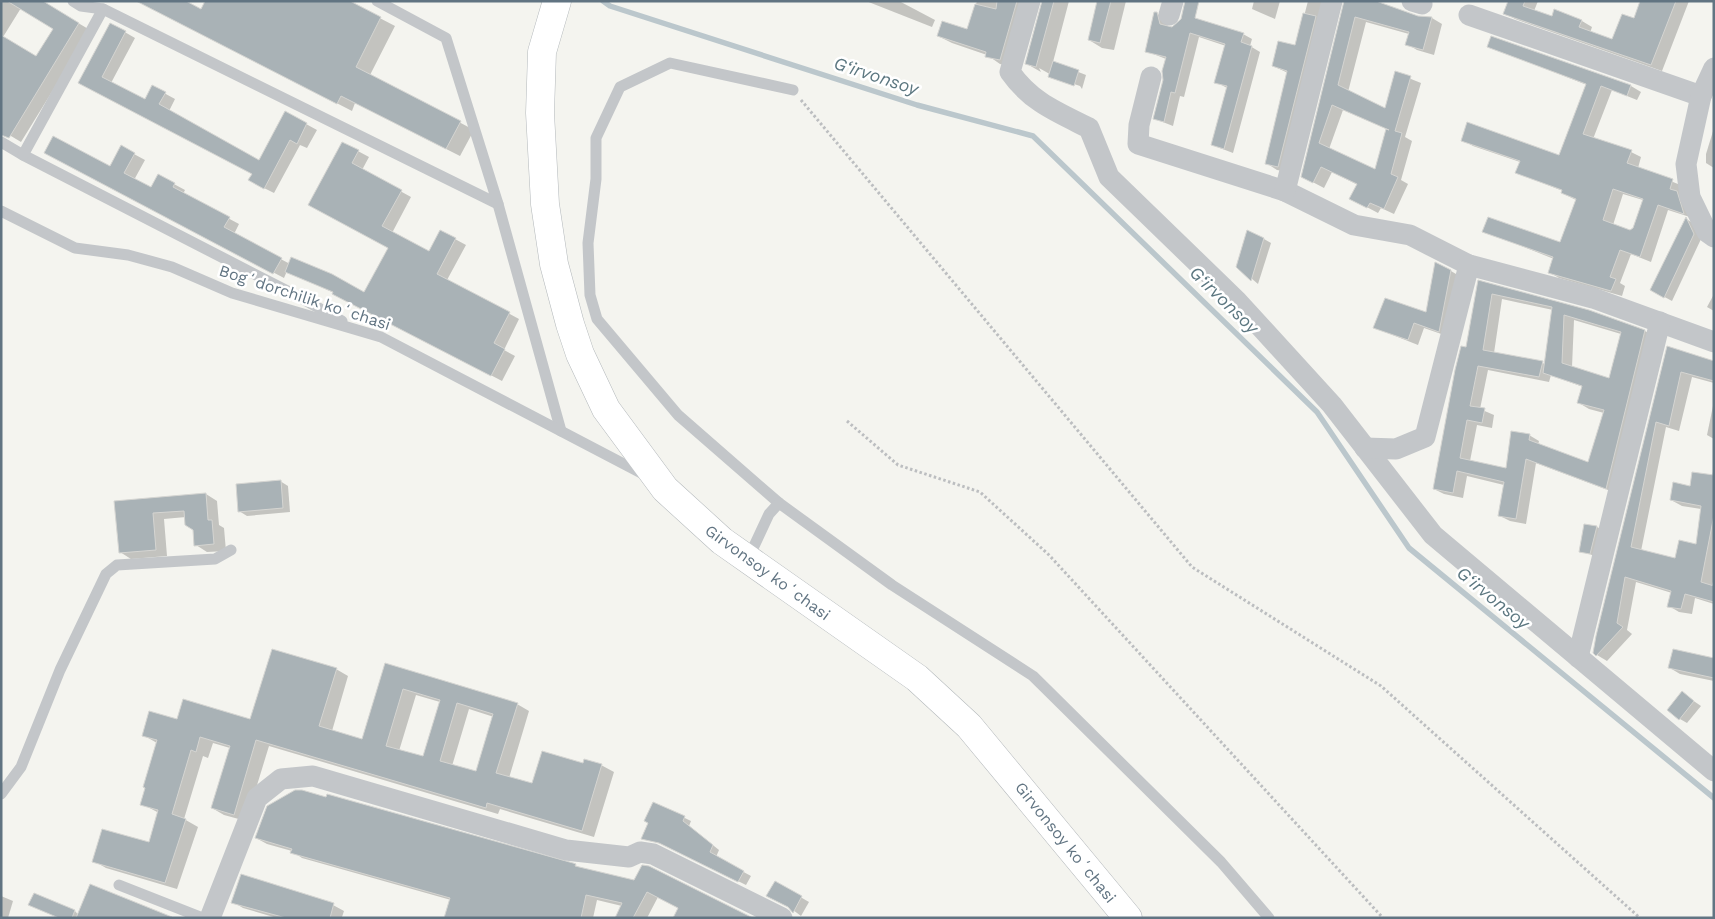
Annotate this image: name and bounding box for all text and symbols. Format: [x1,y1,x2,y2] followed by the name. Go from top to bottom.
[831,52,923,100] water label: G‘irvonsoy
[217,261,393,334] street label: Bogʻdorchilik koʻchasi
[1186,262,1265,339] water label: G‘irvonsoy
[701,521,834,624] street label: Girvonsoy koʻchasi
[1453,562,1536,635] water label: G‘irvonsoy
[1011,778,1120,907] street label: Girvonsoy koʻchasi

